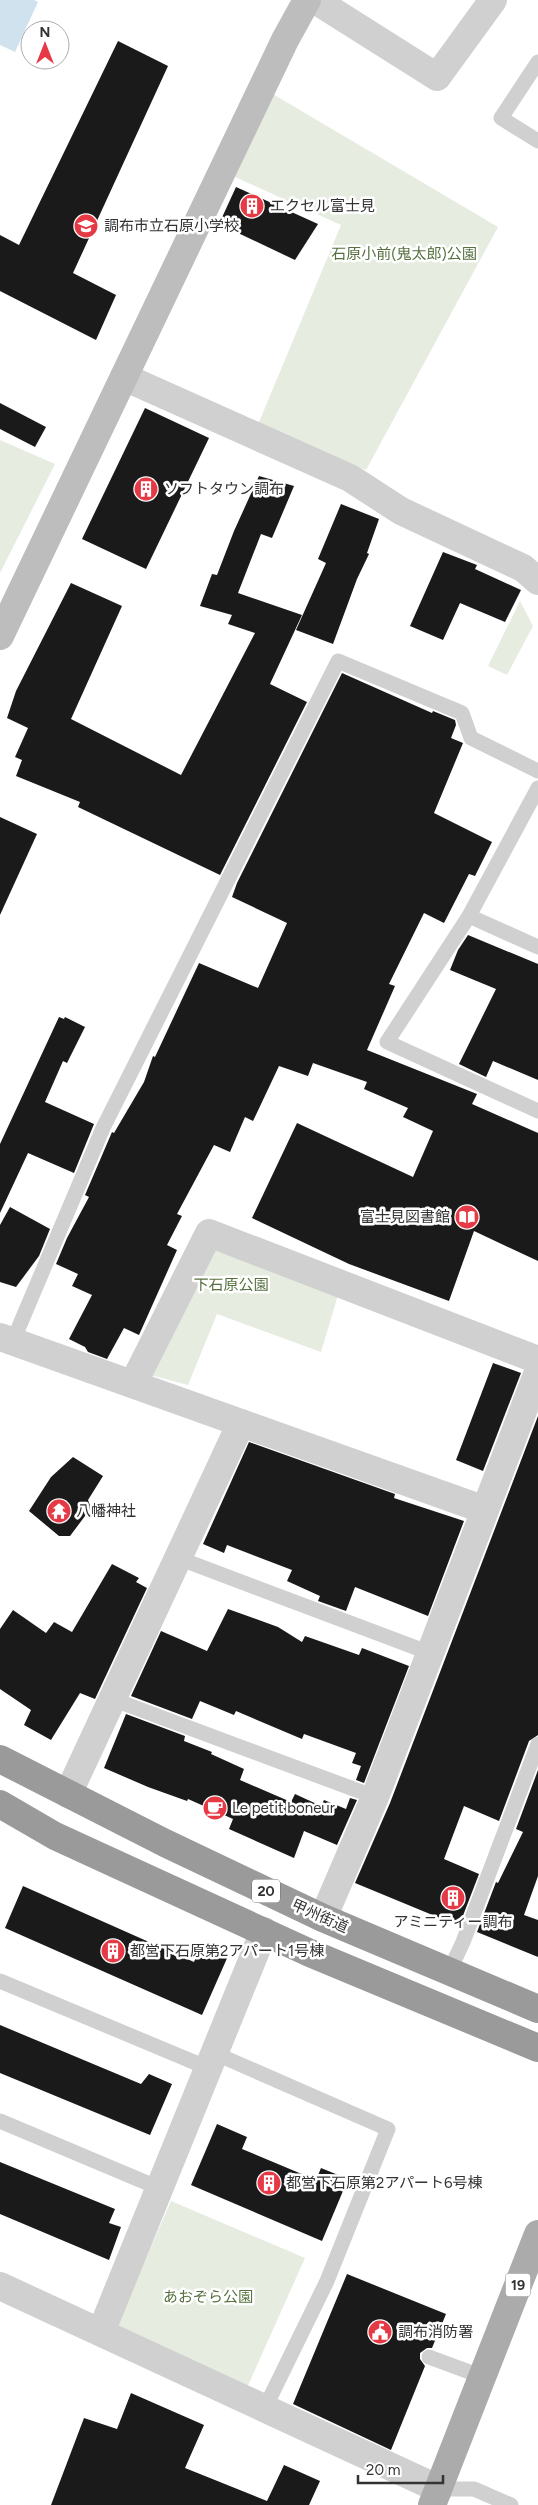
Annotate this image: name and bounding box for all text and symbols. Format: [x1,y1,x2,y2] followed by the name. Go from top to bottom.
[20,20,70,70] north arrow
[40,24,50,41] text: N
[239,193,265,219] building icon: エクセル富士見
[270,197,375,215] place label: エクセル富士見
[73,213,99,239] school or university icon: 調布市立石原小学校
[104,217,239,235] place label: 調布市立石原小学校
[331,245,477,263] park label: 石原小前(鬼太郎)公園
[133,476,159,502] building icon: ソフトタウン調布
[164,480,284,498] place label: ソフトタウン調布
[454,1204,480,1230] library icon: 富士見図書館
[360,1208,450,1226] place label: 富士見図書館
[193,1276,269,1294] park label: 下石原公園
[46,1498,72,1524] temple icon: 八幡神社
[76,1502,136,1520] place label: 八幡神社
[202,1795,228,1821] cafe icon: Le petit boneur
[232,1799,335,1817] place label: Le petit boneur
[252,1880,280,1902] road number: 20
[440,1885,466,1911] building icon: アミニティー調布
[289,1896,351,1936] street label: 甲州街道
[394,1913,512,1931] place label: アミニティー調布
[100,1938,126,1964] building icon: 都営下石原第2アパート1号棟
[130,1942,324,1960] place label: 都営下石原第2アパート1号棟
[256,2170,282,2196] building icon: 都営下石原第2アパート6号棟
[286,2174,483,2192] place label: 都営下石原第2アパート6号棟
[506,2274,530,2296] road number: 19
[163,2288,253,2306] park label: あおぞら公園
[367,2319,393,2345] public building icon: 調布消防署
[398,2323,473,2341] place label: 調布消防署
[358,2452,443,2484] scale bar
[366,2461,400,2479] text: 20 m

